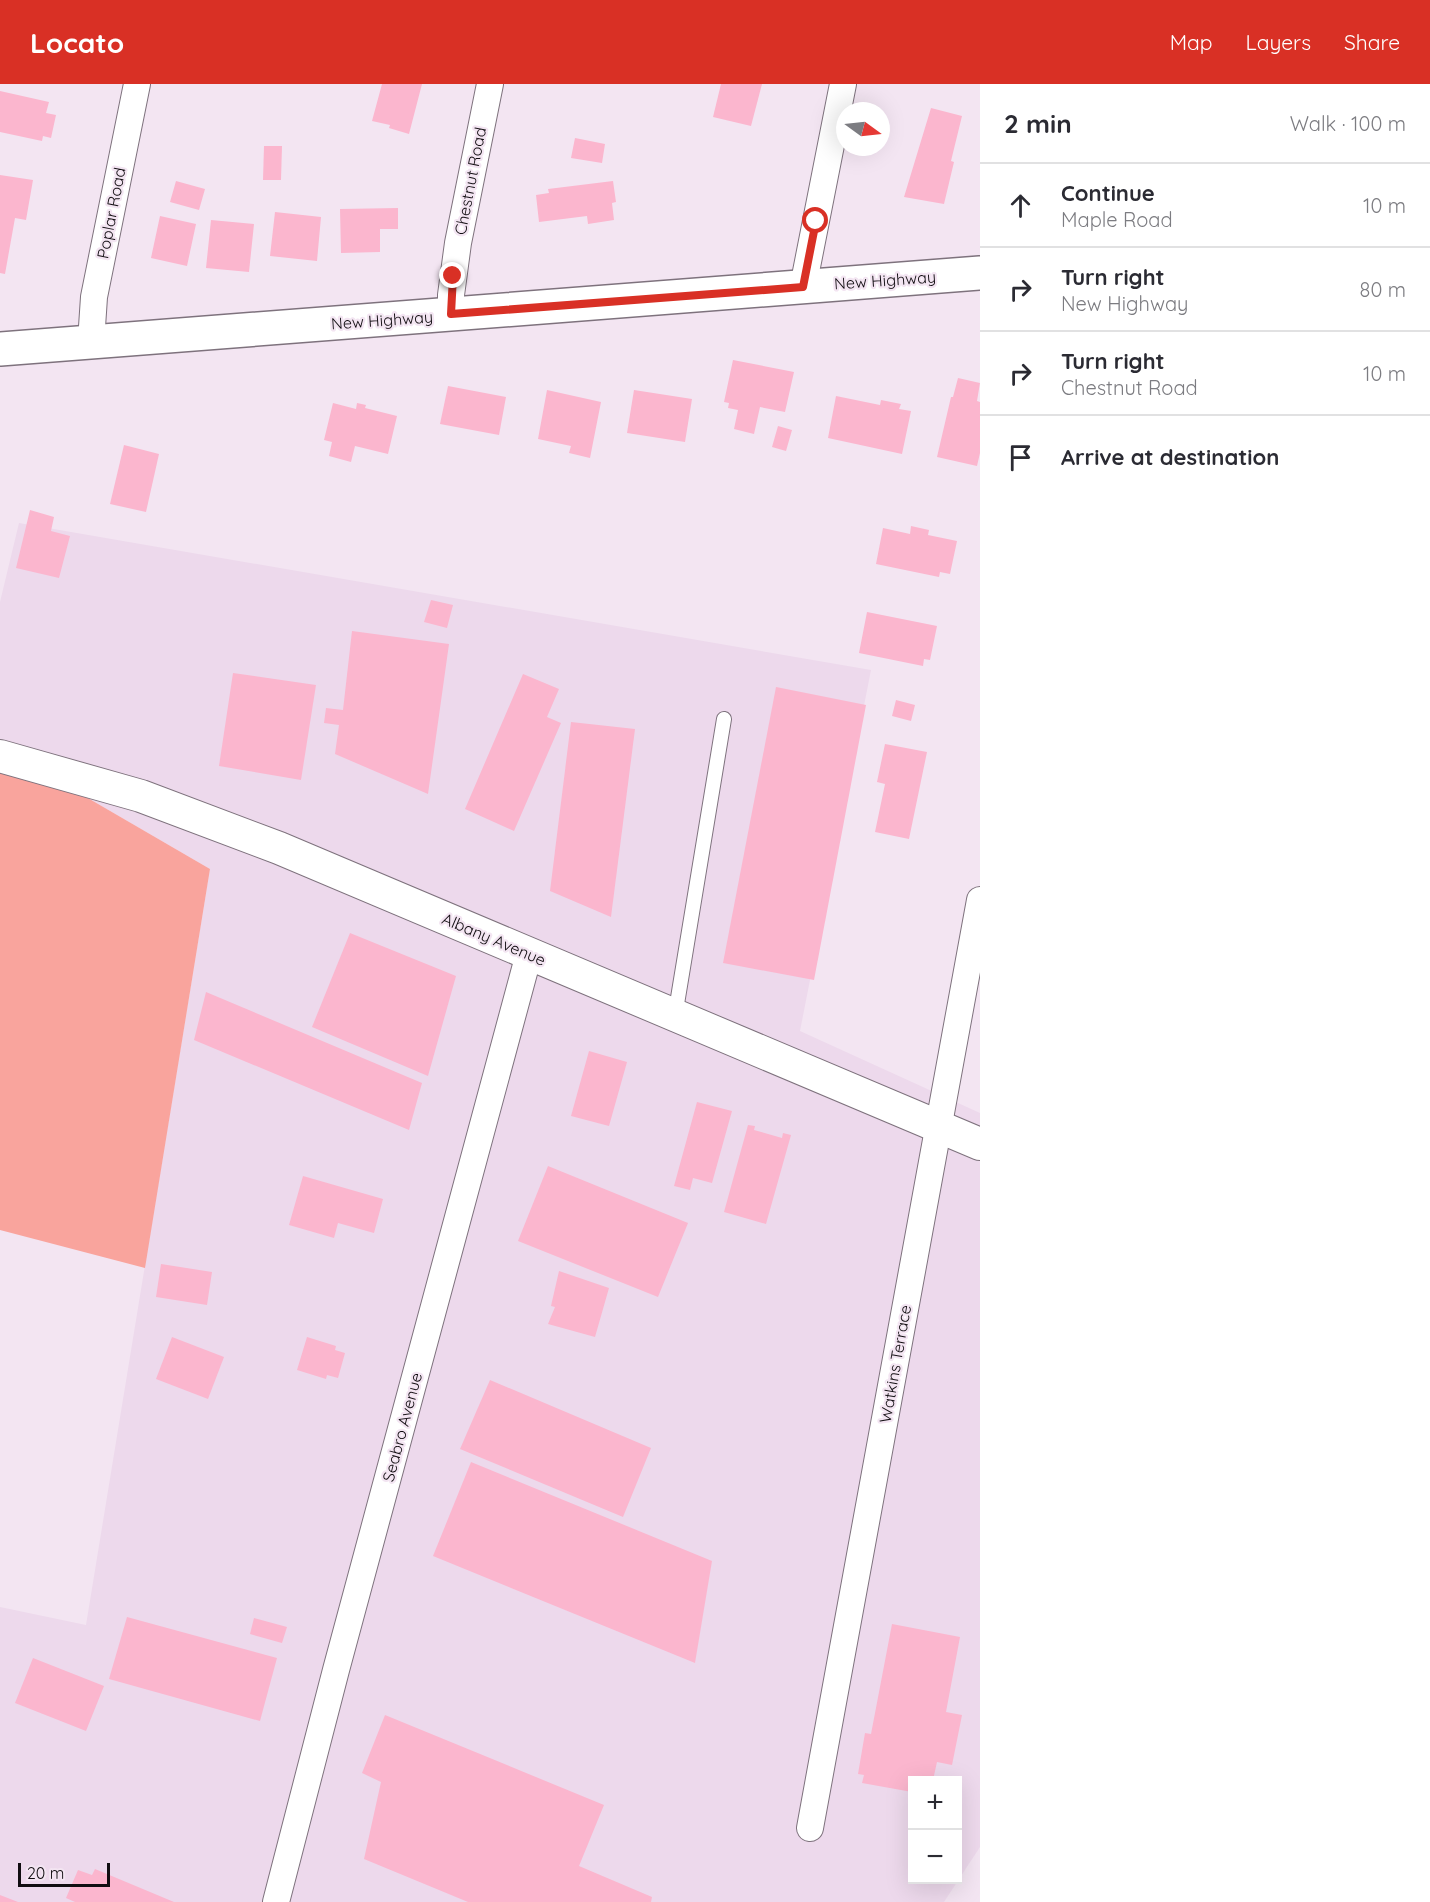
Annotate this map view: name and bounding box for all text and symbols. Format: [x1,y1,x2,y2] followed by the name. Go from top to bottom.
[30,25,124,60] text: Locato
[1170,29,1213,55] text: Map
[1246,29,1311,55] text: Layers
[1344,29,1400,55] text: Share
[836,102,890,156] north arrow
[1004,107,1072,140] text: 2 min
[1290,111,1406,136] text: Walk · 100 m
[450,125,490,237] street label: Chestnut Road
[92,166,130,260] street label: Poplar Road
[1061,179,1155,207] text: Continue
[1004,189,1037,222] icon: ahead
[1363,193,1406,218] text: 10 m
[802,207,828,233] route start
[1061,207,1173,232] text: Maple Road
[439,262,465,288] route end
[1061,263,1165,291] text: Turn right
[833,266,937,294] street label: New Highway
[1004,273,1037,306] icon: right
[1360,277,1406,302] text: 80 m
[1061,291,1188,316] text: New Highway
[330,306,434,334] street label: New Highway
[1061,347,1165,375] text: Turn right
[1004,357,1037,390] icon: right
[1363,361,1406,386] text: 10 m
[1061,375,1198,400] text: Chestnut Road
[1004,441,1037,474] icon: arrive
[1061,443,1279,471] text: Arrive at destination
[439,908,549,970] street label: Albany Avenue
[875,1303,915,1425] street label: Watkins Terrace
[378,1370,426,1484] street label: Seabro Avenue
[908,1776,962,1884] map controls
[908,1776,962,1830] button: +
[908,1830,962,1884] button: −
[18,1860,110,1888] scale bar
[27,1863,64,1883] text: 20 m

